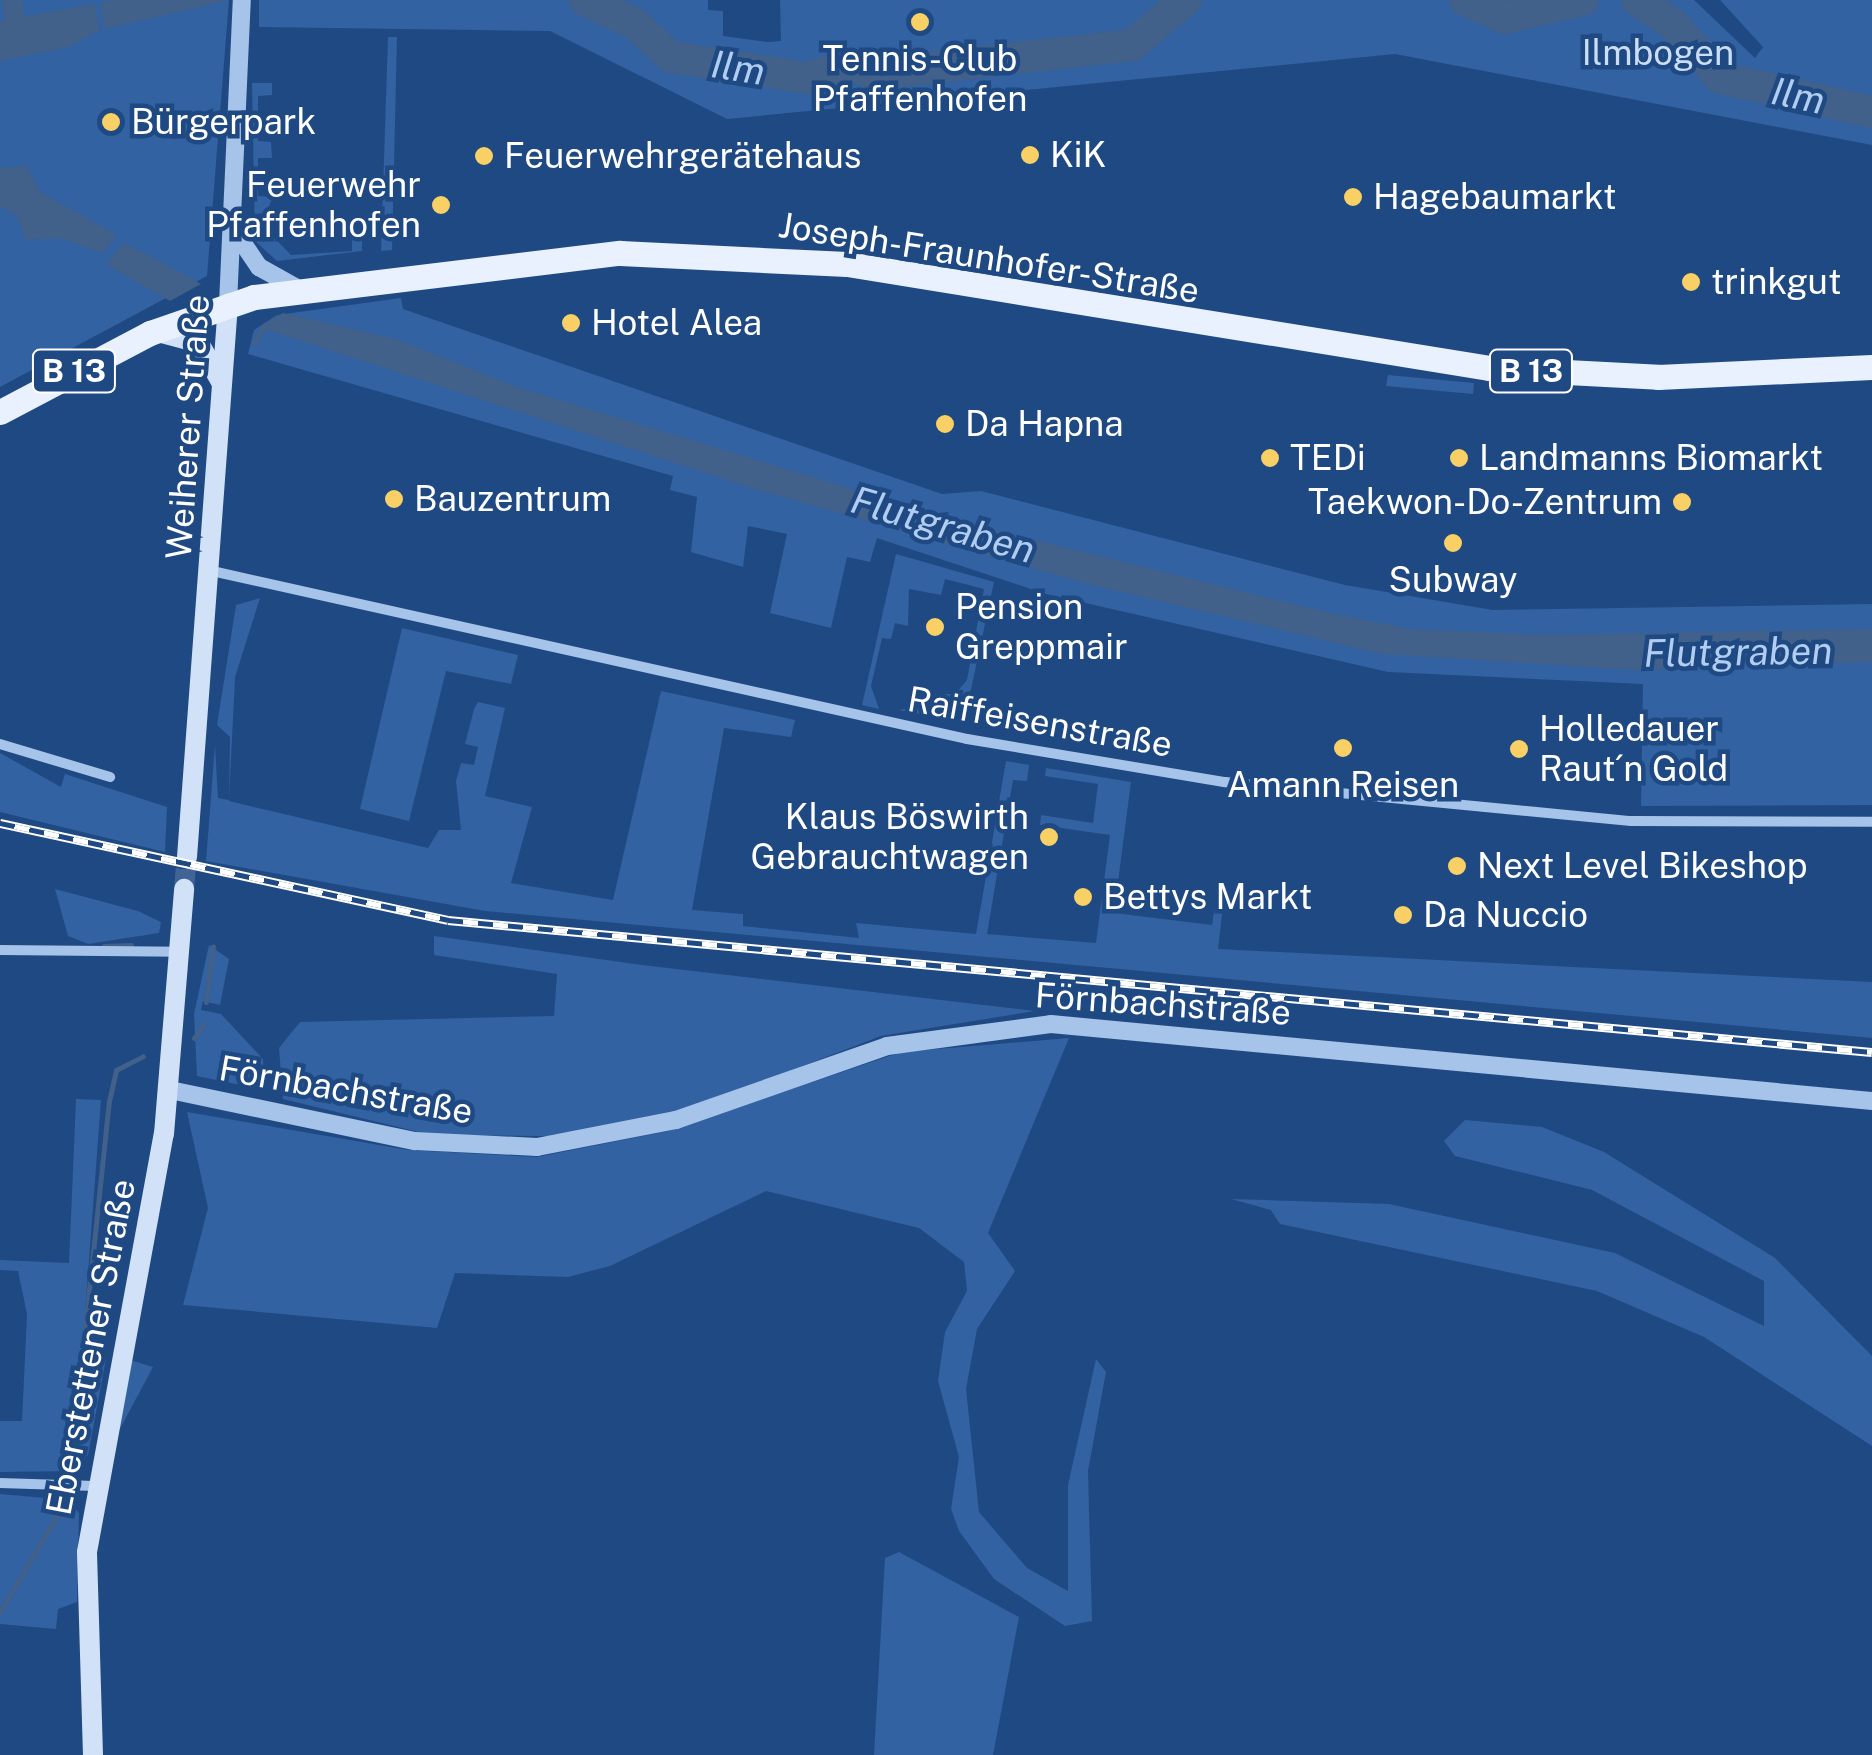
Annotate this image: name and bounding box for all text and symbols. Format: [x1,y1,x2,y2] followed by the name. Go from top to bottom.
[909,11,931,33] marker: Tennis-Club Pfaffenhofen
[1582,32,1734,74] park label: Ilmbogen
[813,38,1027,120] place label: Tennis-Club Pfaffenhofen
[708,41,768,95] water label: Ilm
[1767,68,1829,124] water label: Ilm
[131,101,316,143] place label: Bürgerpark
[100,111,122,133] marker: Bürgerpark
[1050,134,1106,176] place label: KiK
[504,135,862,177] place label: Feuerwehrgerätehaus
[1019,144,1041,166] marker: KiK
[473,145,495,167] marker: Feuerwehrgerätehaus
[206,164,421,246] place label: Feuerwehr Pfaffenhofen
[1373,176,1617,218] place label: Hagebaumarkt
[1342,186,1364,208] marker: Hagebaumarkt
[430,194,452,216] marker: Feuerwehr Pfaffenhofen
[776,204,1202,312] street label: Joseph-Fraunhofer-Straße
[1711,261,1842,303] place label: trinkgut
[1680,271,1702,293] marker: trinkgut
[158,293,218,561] street label: Weiherer Straße
[591,302,762,344] place label: Hotel Alea
[560,312,582,334] marker: Hotel Alea
[32,344,116,398] road number: B 13
[1488,344,1574,398] road number: B 13
[965,403,1124,445] place label: Da Hapna
[934,413,956,435] marker: Da Hapna
[1290,437,1366,479] place label: TEDi
[1479,437,1823,479] place label: Landmanns Biomarkt
[1259,447,1281,469] marker: TEDi
[1448,447,1470,469] marker: Landmanns Biomarkt
[846,477,1040,573] water label: Flutgraben
[414,478,611,520] place label: Bauzentrum
[1308,481,1662,523] place label: Taekwon-Do-Zentrum
[383,488,405,510] marker: Bauzentrum
[1671,491,1693,513] marker: Taekwon-Do-Zentrum
[1442,532,1464,554] marker: Subway
[1388,559,1518,601] place label: Subway
[955,586,1128,668] place label: Pension Greppmair
[924,616,946,638] marker: Pension Greppmair
[1643,628,1833,676] water label: Flutgraben
[904,678,1176,766] street label: Raiffeisenstraße
[1539,708,1728,790] place label: Holledauer Raut´n Gold
[1332,737,1354,759] marker: Amann Reisen
[1508,738,1530,760] marker: Holledauer Raut´n Gold
[1227,764,1459,806] place label: Amann Reisen
[751,796,1029,878] place label: Klaus Böswirth Gebrauchtwagen
[1038,826,1060,848] marker: Klaus Böswirth Gebrauchtwagen
[1477,845,1807,887] place label: Next Level Bikeshop
[1446,855,1468,877] marker: Next Level Bikeshop
[1103,876,1312,918] place label: Bettys Markt
[1072,886,1094,908] marker: Bettys Markt
[1423,894,1588,936] place label: Da Nuccio
[1392,904,1414,926] marker: Da Nuccio
[1034,974,1292,1034] street label: Förnbachstraße
[216,1047,476,1133] street label: Förnbachstraße
[38,1175,144,1519] street label: Eberstettener Straße

